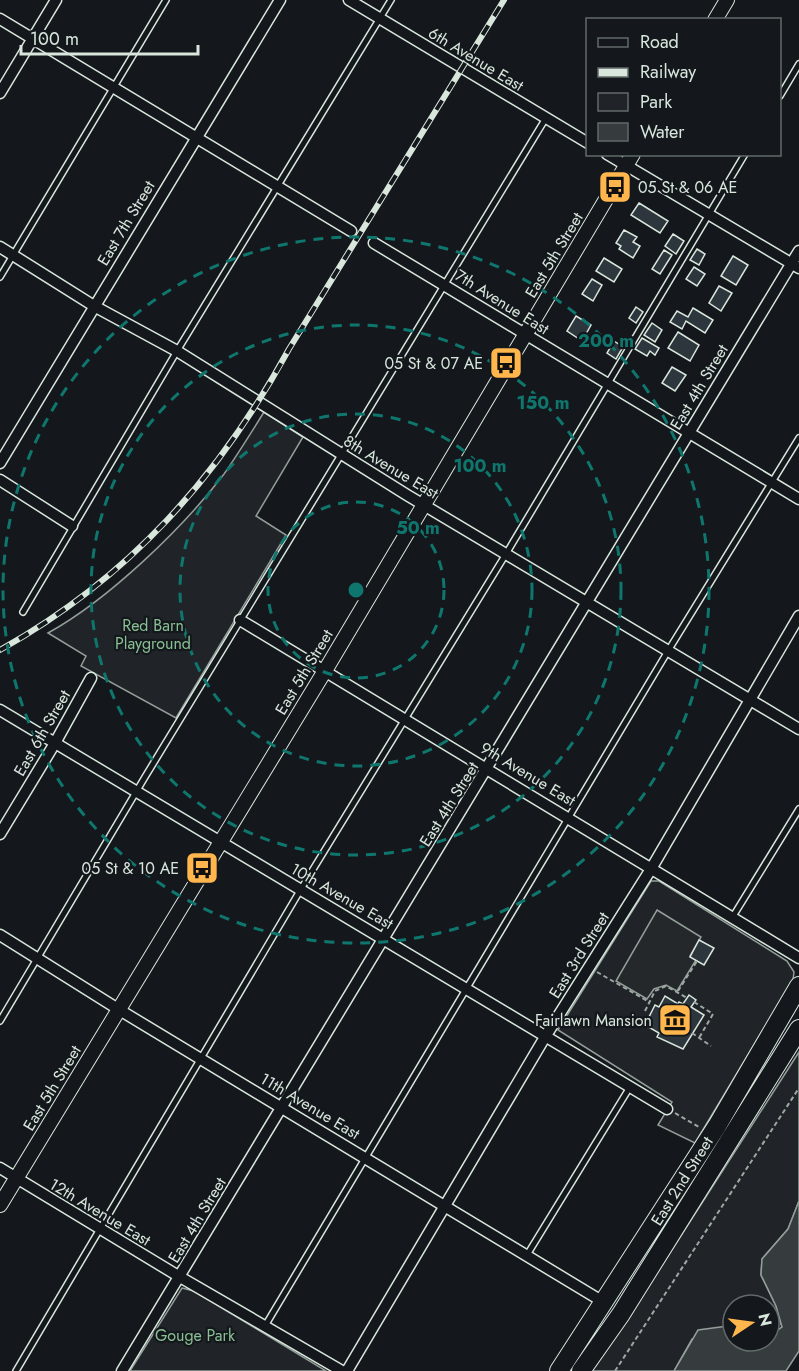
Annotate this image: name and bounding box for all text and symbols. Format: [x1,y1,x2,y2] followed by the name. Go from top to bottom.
[21,18,198,56] scale bar
[586,18,781,156] legend
[424,21,528,97] street label: 6th Avenue East
[30,26,79,52] text: 100 m
[640,29,679,55] text: Road
[640,59,696,85] text: Railway
[640,89,672,115] text: Park
[640,119,685,145] text: Water
[597,169,633,205] bus stop icon: 05 St & 06 AE
[92,176,160,270] street label: East 7th Street
[638,176,737,199] place label: 05 St & 06 AE
[519,208,589,302] street label: East 5th Street
[451,264,554,340] street label: 7th Avenue East
[578,328,634,354] text: 200 m
[664,340,734,434] street label: East 4th Street
[488,345,524,381] bus stop icon: 05 St & 07 AE
[384,352,483,375] place label: 05 St & 07 AE
[517,390,569,416] text: 150 m
[339,430,443,505] street label: 8th Avenue East
[453,453,507,479] text: 100 m
[396,515,440,541] text: 50 m
[346,580,366,600] centre of rings
[115,614,191,655] park label: Red Barn Playground
[269,625,339,719] street label: East 5th Street
[8,686,76,780] street label: East 6th Street
[476,736,580,812] street label: 9th Avenue East
[414,757,484,851] street label: East 4th Street
[184,850,220,886] bus stop icon: 05 St & 10 AE
[82,857,179,880] place label: 05 St & 10 AE
[286,857,398,935] street label: 10th Avenue East
[543,907,615,1003] street label: East 3rd Street
[657,1002,693,1038] museum icon: Fairlawn Mansion
[535,1009,652,1032] place label: Fairlawn Mansion
[17,1041,87,1135] street label: East 5th Street
[256,1067,364,1145] street label: 11th Avenue East
[645,1132,719,1230] street label: East 2nd Street
[45,1173,155,1251] street label: 12th Avenue East
[162,1173,232,1267] street label: East 4th Street
[721,1293,781,1353] north arrow
[752,1311,778,1329] text: N
[155,1324,236,1347] park label: Gouge Park

